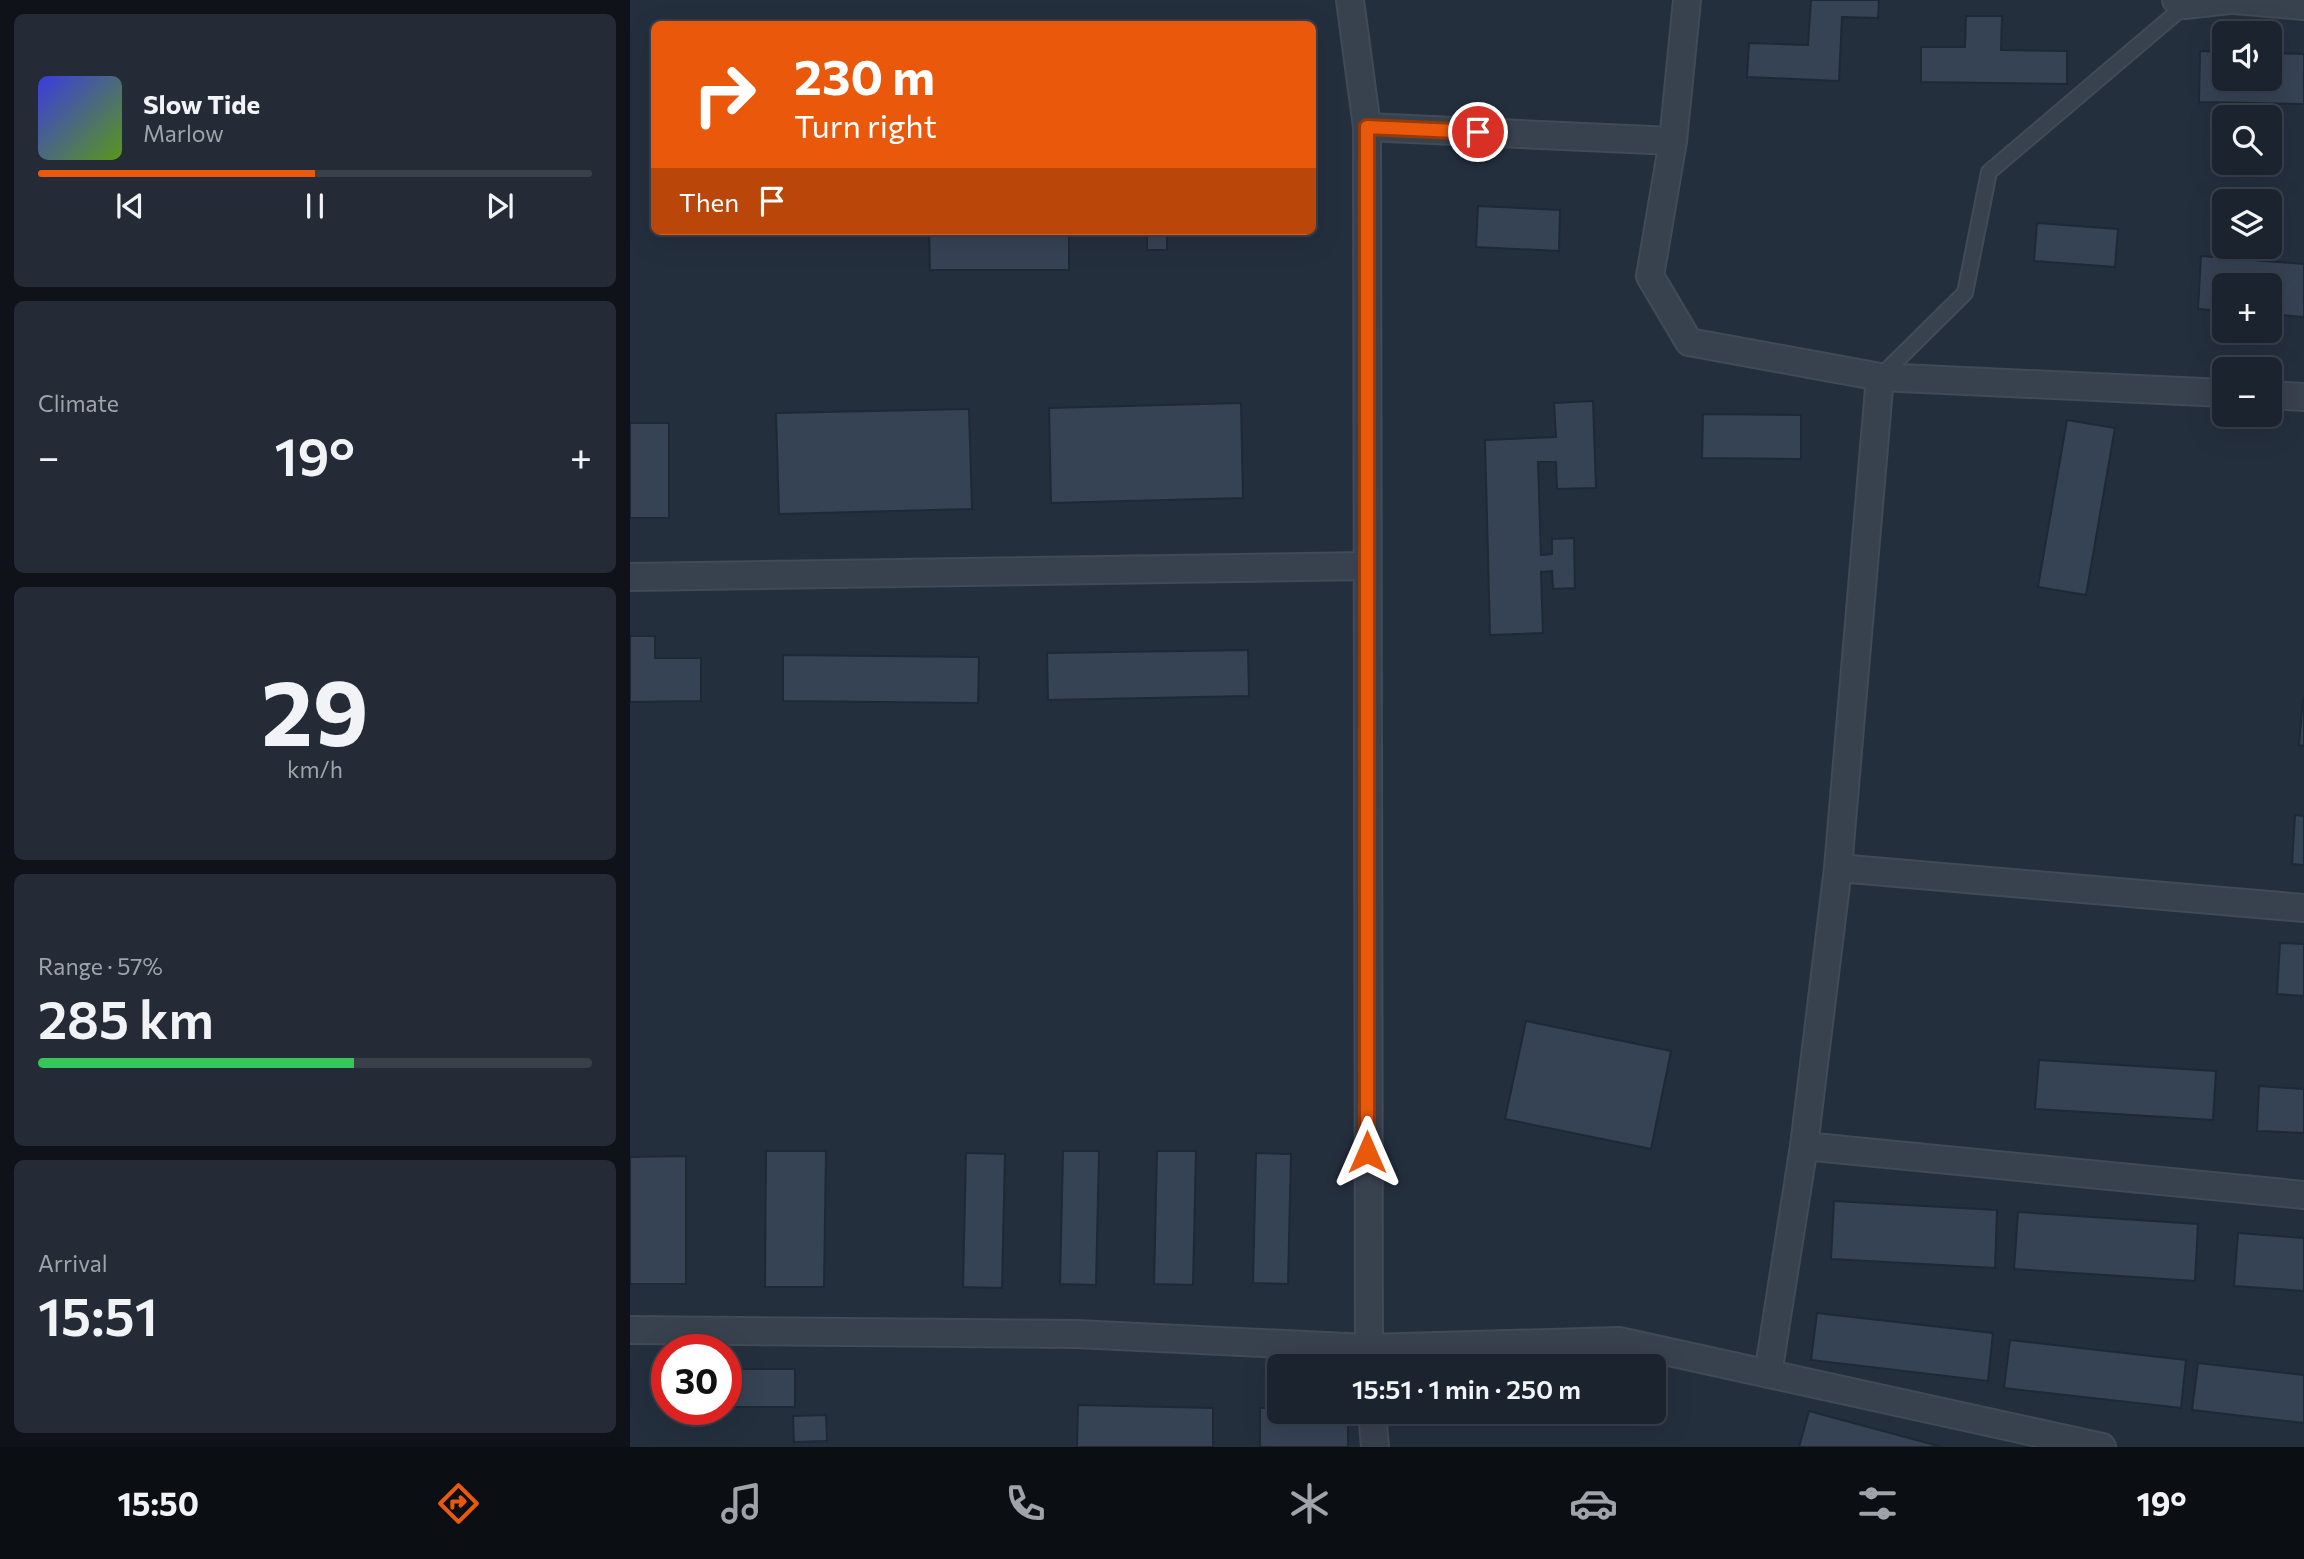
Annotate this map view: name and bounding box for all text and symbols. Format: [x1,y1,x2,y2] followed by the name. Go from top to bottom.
[2212,21,2282,427] map controls
[2212,21,2282,91] button: sound
[794,45,935,105] text: 230 m
[679,49,770,140] icon: right
[143,88,260,119] text: Slow Tide
[1448,102,1508,162] pin
[794,105,937,145] text: Turn right
[2212,105,2282,175] button: search
[1459,113,1497,151] icon: arrive
[143,119,224,147] text: Marlow
[753,182,791,220] icon: arrive
[679,186,739,217] text: Then
[111,187,149,225] icon: previous
[296,187,334,225] icon: pause
[481,187,519,225] icon: next
[2212,189,2282,259] button: layers
[2212,273,2282,343] button: +
[2212,357,2282,427] button: −
[38,389,119,417] text: Climate
[274,423,355,487] text: 19°
[38,432,60,479] text: −
[570,432,592,479] text: +
[261,653,369,765] text: 29
[287,755,343,783] text: km/h
[38,952,163,980] text: Range · 57%
[38,986,214,1050] text: 285 km
[1330,1115,1404,1189] position arrow
[38,1249,108,1277] text: Arrival
[38,1283,158,1347] text: 15:51
[651,1334,742,1425] speed limit sign: 30
[1352,1373,1581,1404] text: 15:51 · 1 min · 250 m
[434,1479,483,1528] icon: directions
[717,1479,766,1528] icon: music
[1001,1479,1050,1528] icon: phone
[1285,1479,1334,1528] icon: climate
[1569,1479,1618,1528] icon: car
[1853,1479,1902,1528] icon: filters
[117,1483,199,1523] text: 15:50
[2136,1483,2187,1523] text: 19°

